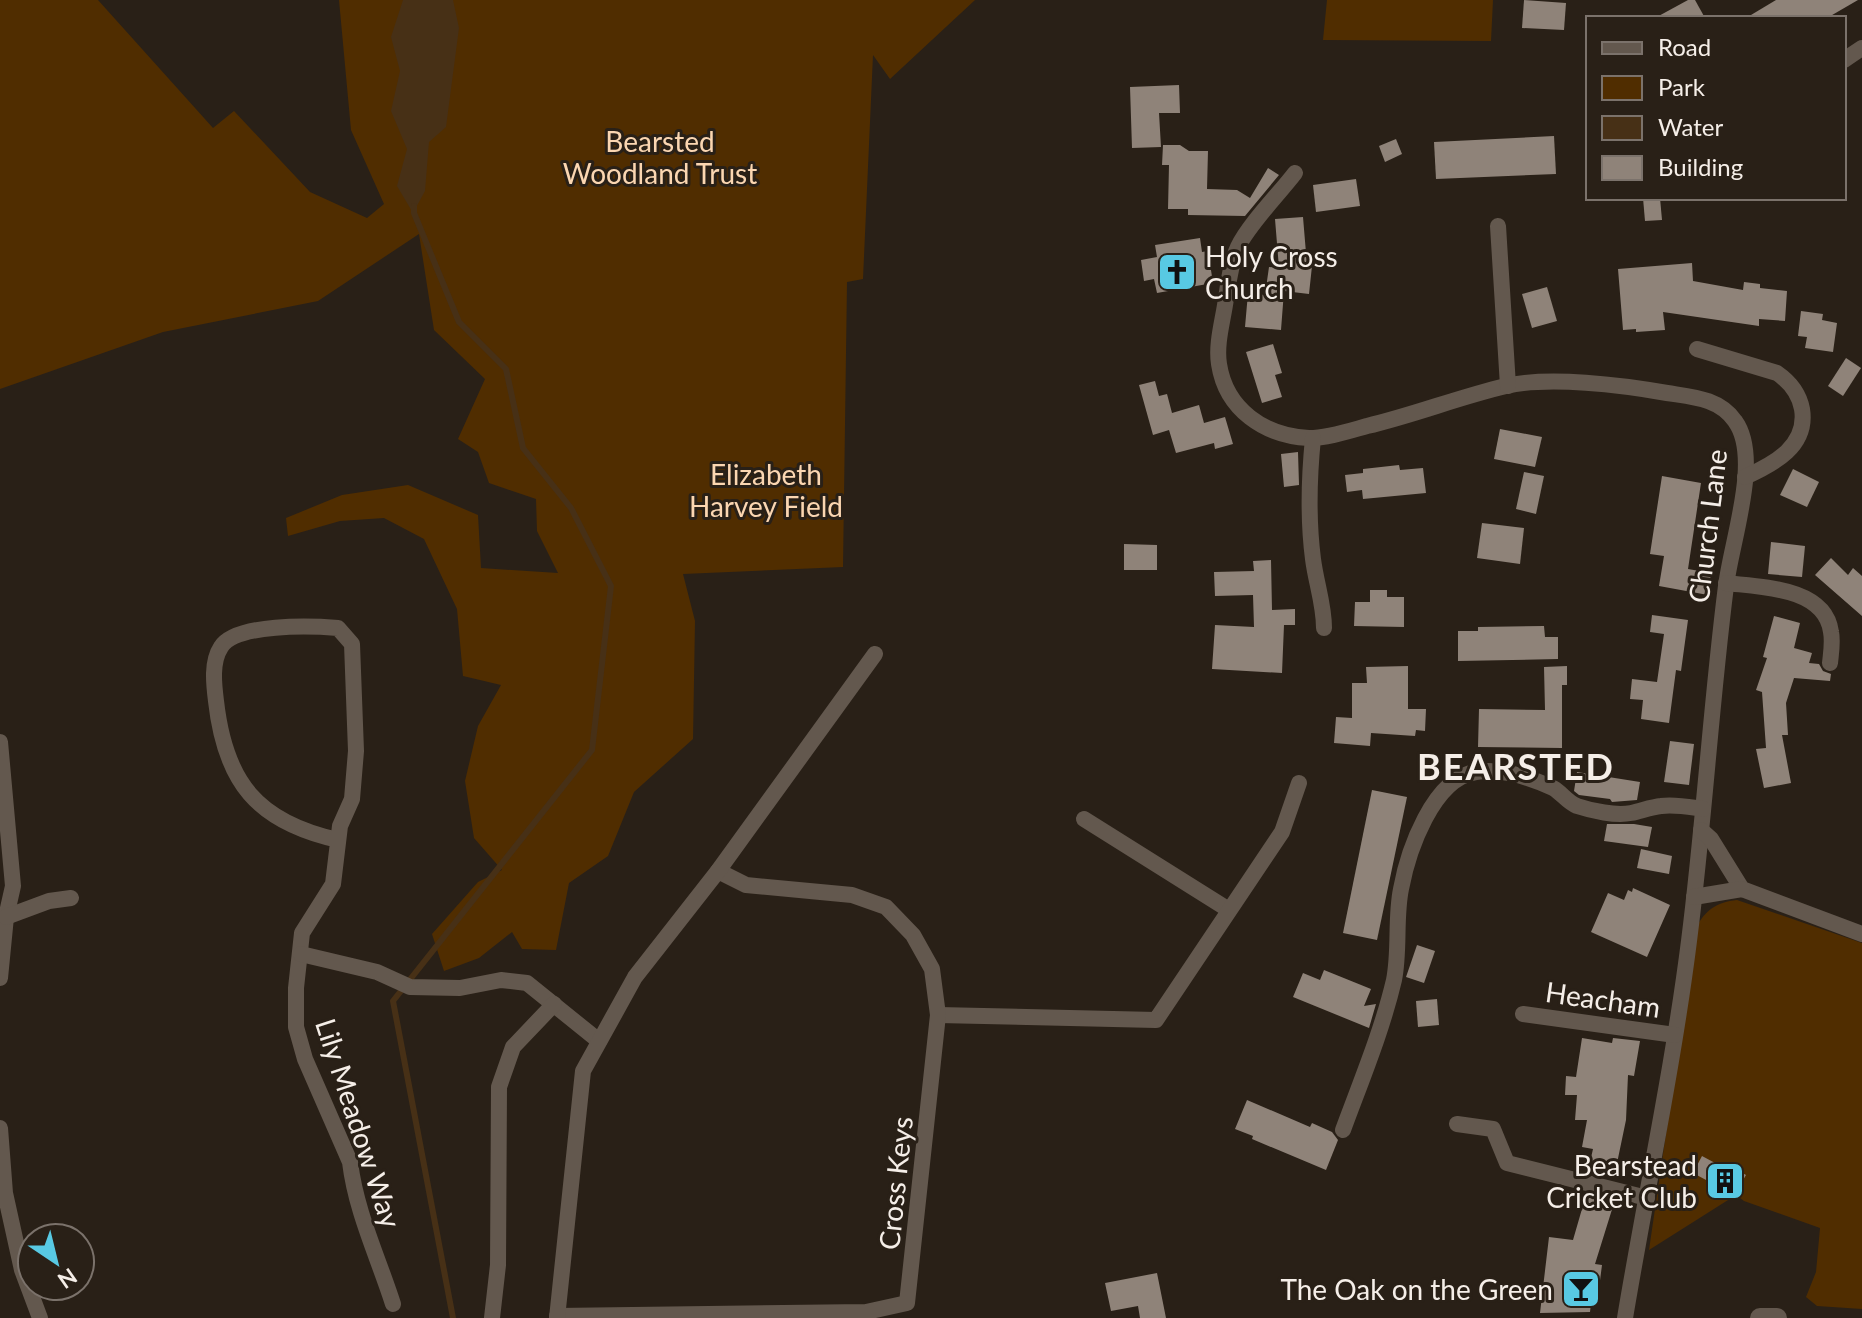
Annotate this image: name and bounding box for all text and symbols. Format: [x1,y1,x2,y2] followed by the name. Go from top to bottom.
[1586,16,1846,200] legend
[1658,32,1711,61] text: Road
[1658,72,1706,101] text: Park
[1658,112,1723,141] text: Water
[563,124,757,190] park label: Bearsted Woodland Trust
[1658,152,1743,181] text: Building
[1205,239,1338,305] place label: Holy Cross Church
[1156,251,1198,293] church icon: Holy Cross Church
[1681,447,1733,605] street label: Church Lane
[689,457,843,523] park label: Elizabeth Harvey Field
[1417,744,1615,788] district label: BEARSTED
[1543,974,1663,1024] street label: Heacham
[309,1014,409,1232] street label: Lily Meadow Way
[871,1115,919,1251] street label: Cross Keys
[1546,1148,1697,1214] place label: Bearstead Cricket Club
[1704,1160,1746,1202] building icon: Bearstead Cricket Club
[16,1222,96,1302] north arrow
[53,1263,82,1295] text: N
[1560,1268,1602,1310] bar icon: The Oak on the Green
[1280,1272,1553,1306] place label: The Oak on the Green

